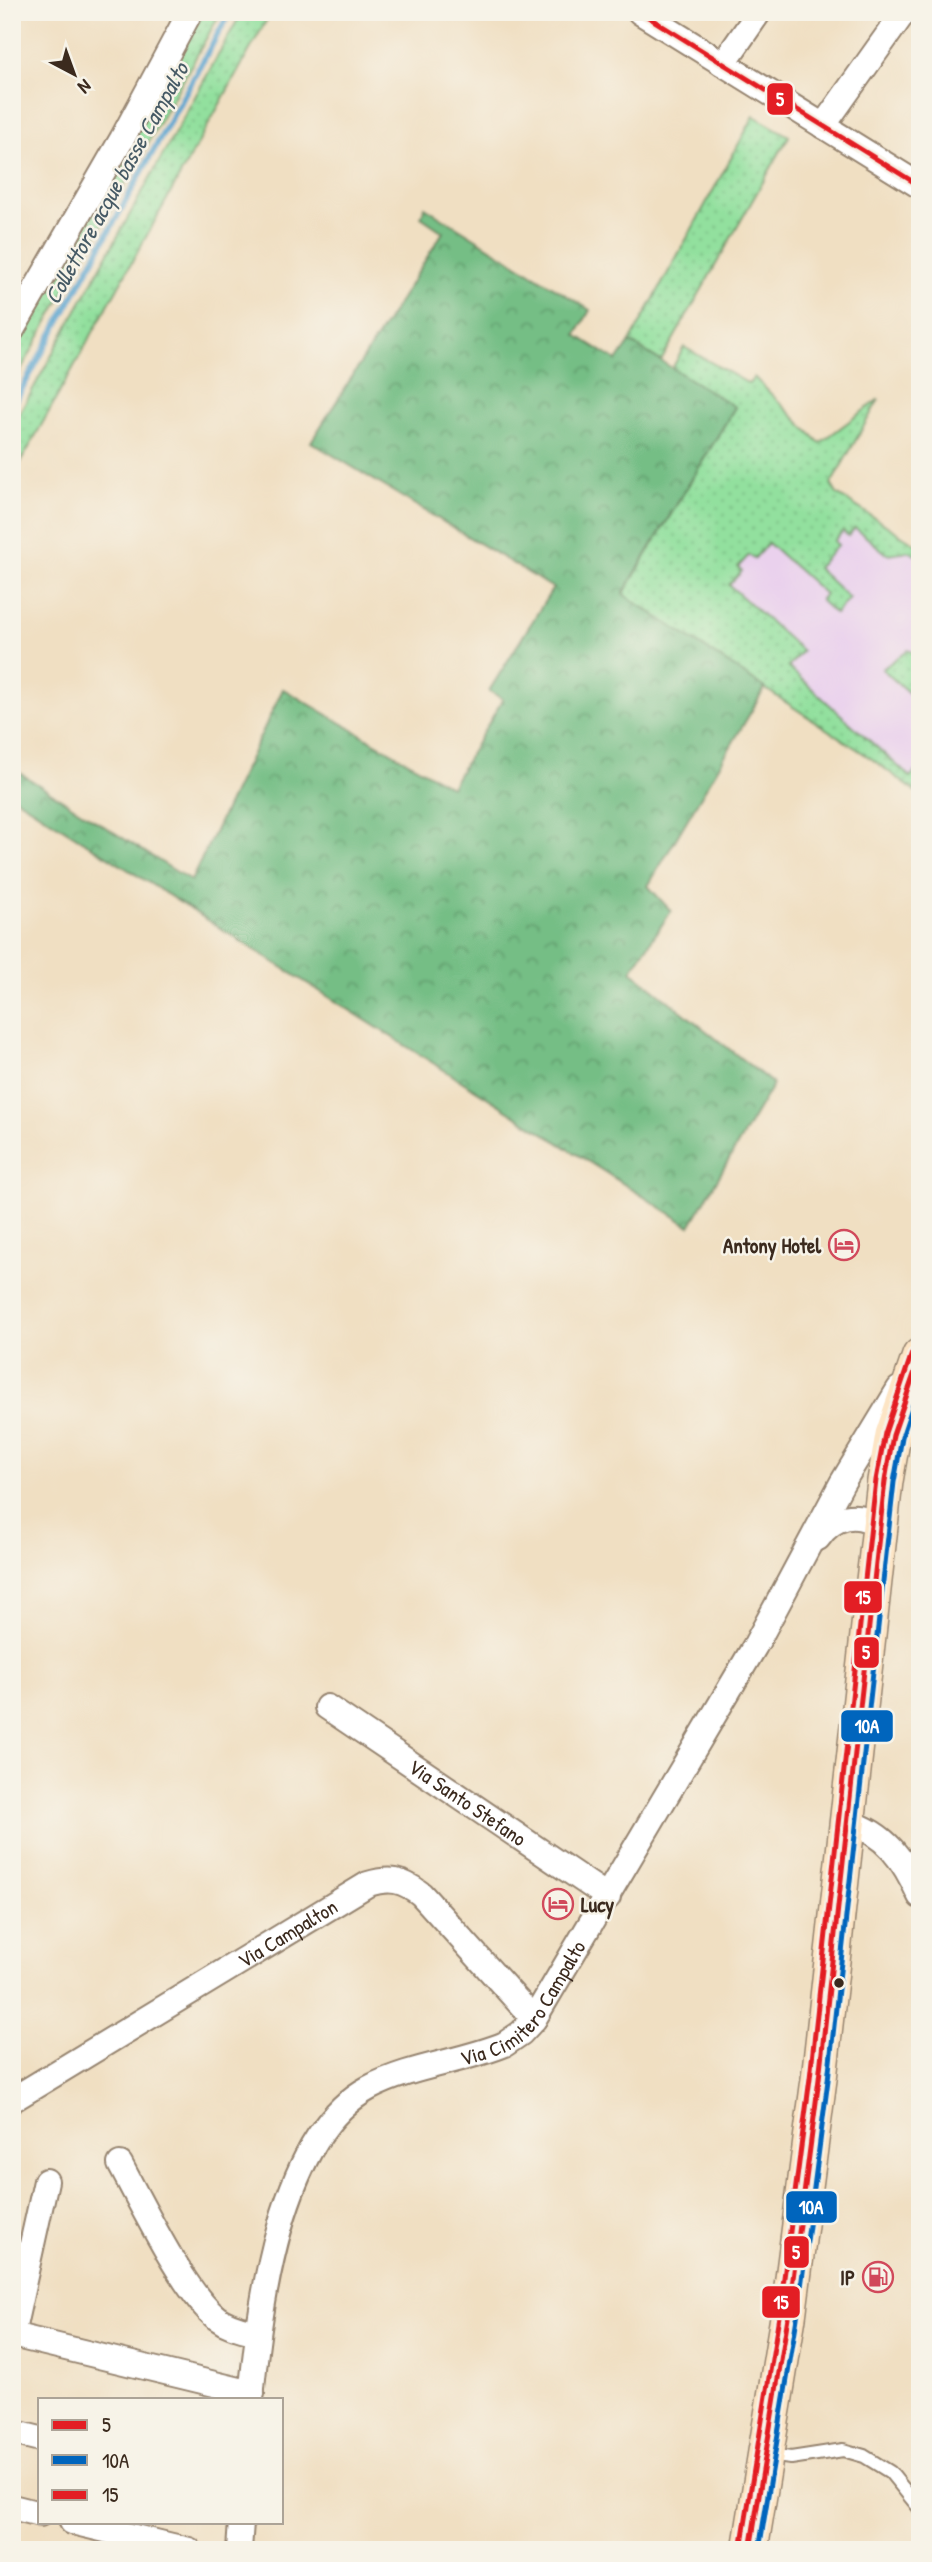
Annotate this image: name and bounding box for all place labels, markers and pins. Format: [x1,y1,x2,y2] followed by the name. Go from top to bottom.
[827,1228,861,1262] hotel icon: Antony Hotel
[723,1231,821,1261] place label: Antony Hotel
[541,1887,575,1921] hotel icon: Lucy
[581,1890,614,1920] place label: Lucy
[832,1976,846,1990] unlabelled marker
[861,2260,895,2294] fuel station icon: IP
[840,2263,855,2292] place label: IP

